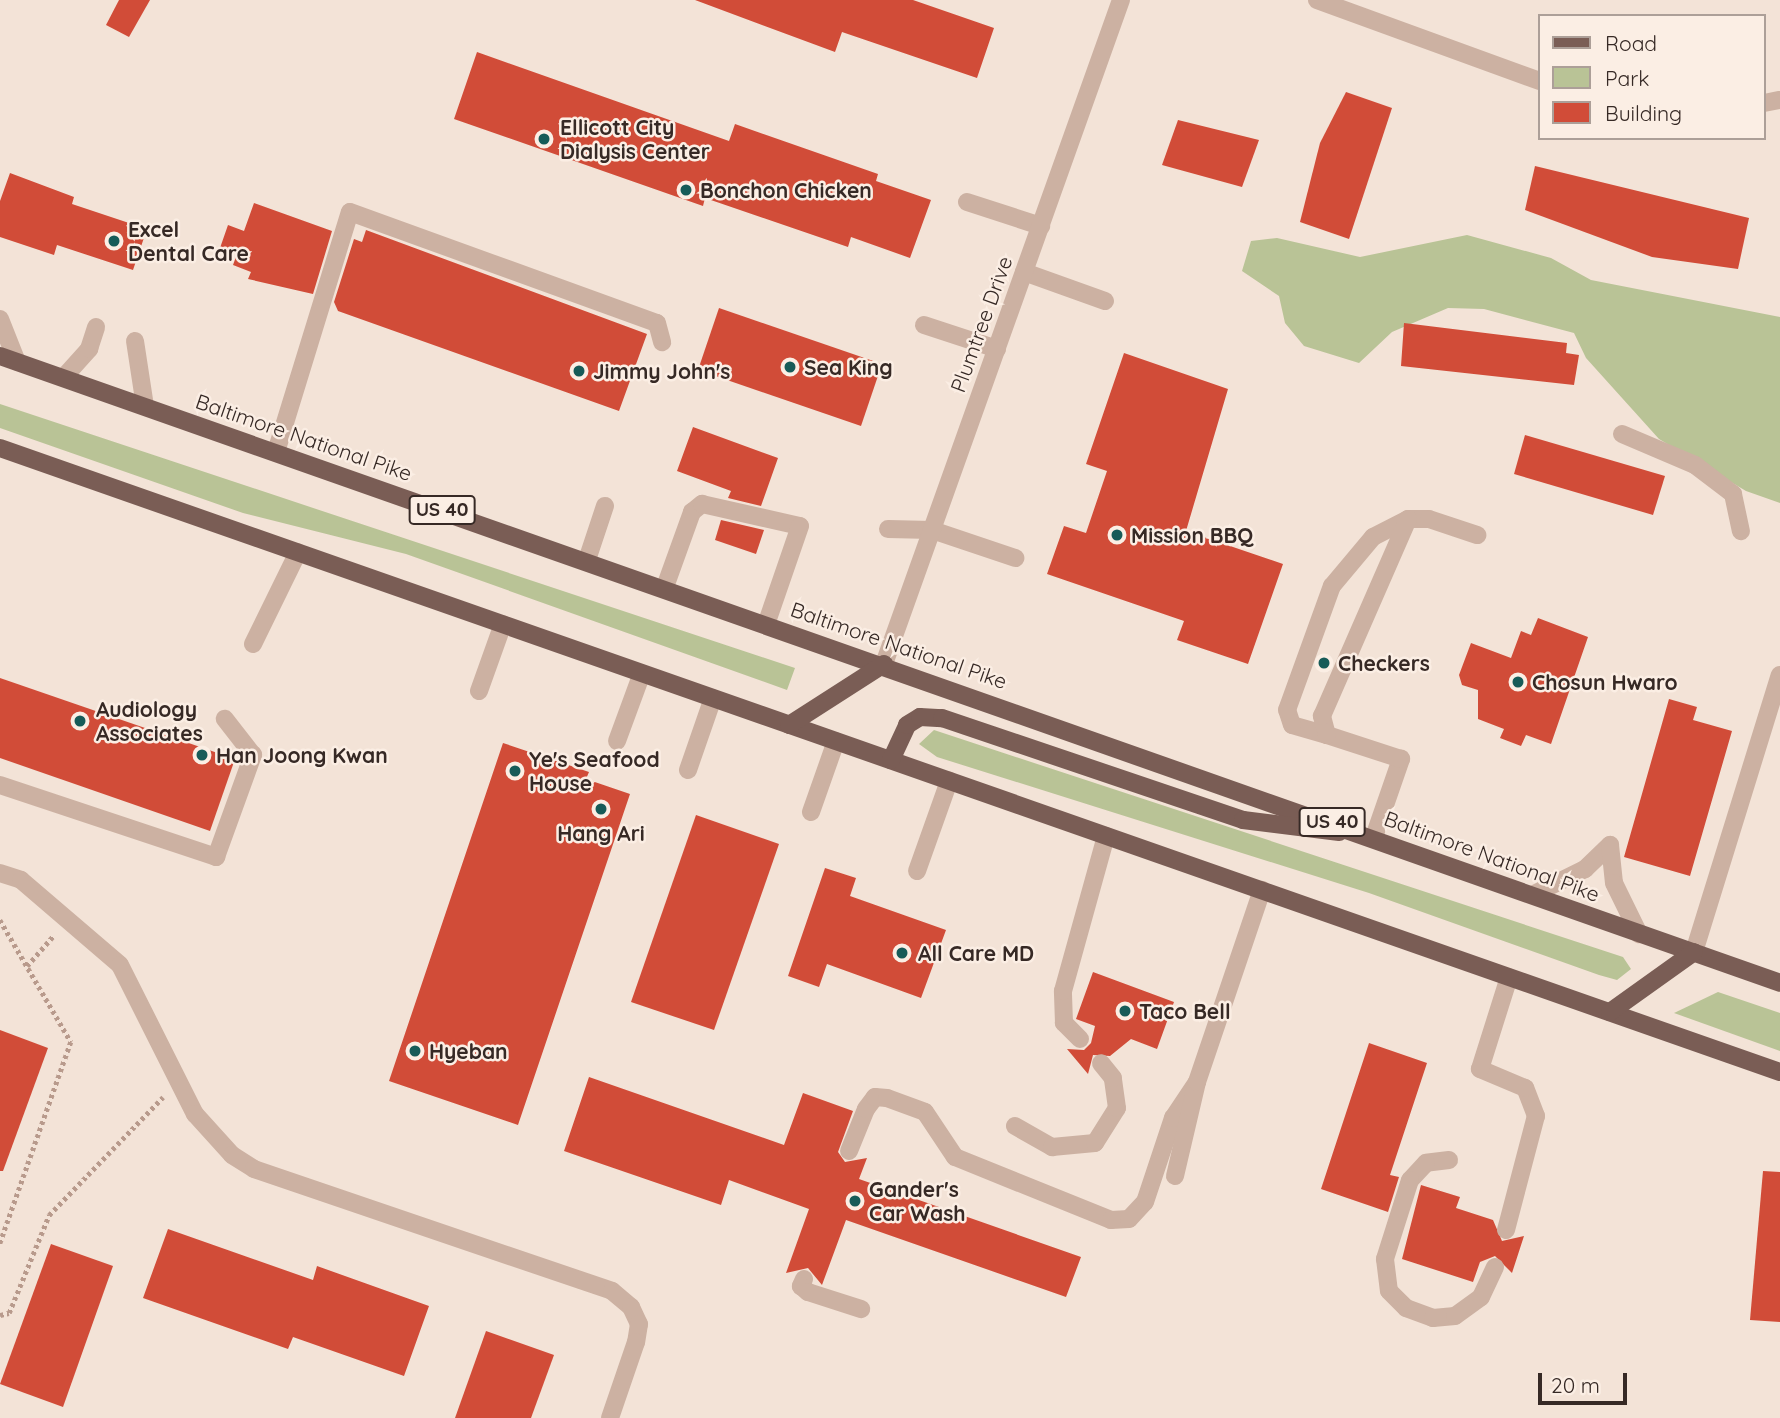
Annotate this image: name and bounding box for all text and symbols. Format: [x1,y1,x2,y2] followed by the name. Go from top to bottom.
[1538,14,1766,140] legend
[1605,30,1657,56] text: Road
[1605,65,1649,91] text: Park
[1605,100,1682,126] text: Building
[560,114,710,164] place label: Ellicott City Dialysis Center
[534,129,554,149] marker: Ellicott City Dialysis Center
[700,177,872,203] place label: Bonchon Chicken
[678,182,694,198] marker: Bonchon Chicken
[128,216,249,266] place label: Excel Dental Care
[106,233,122,249] marker: Excel Dental Care
[945,252,1017,396] street label: Plumtree Drive
[804,354,893,380] place label: Sea King
[593,358,730,384] place label: Jimmy John's
[782,359,798,375] marker: Sea King
[571,363,587,379] marker: Jimmy John's
[192,388,416,486] street label: Baltimore National Pike
[407,495,477,526] road number: US 40
[1131,522,1253,548] place label: Mission BBQ
[1109,527,1125,543] marker: Mission BBQ
[787,596,1011,694] street label: Baltimore National Pike
[1338,650,1430,676] place label: Checkers
[1316,655,1332,671] marker: Checkers
[1532,669,1678,695] place label: Chosun Hwaro
[1510,674,1526,690] marker: Chosun Hwaro
[96,696,203,746] place label: Audiology Associates
[70,711,90,731] marker: Audiology Associates
[216,742,388,768] place label: Han Joong Kwan
[529,746,660,796] place label: Ye's Seafood House
[194,747,210,763] marker: Han Joong Kwan
[507,763,523,779] marker: Ye's Seafood House
[593,801,609,817] marker: Hang Ari
[1381,805,1603,907] street label: Baltimore National Pike
[1297,806,1367,838] road number: US 40
[557,820,645,846] place label: Hang Ari
[918,940,1034,966] place label: All Care MD
[892,943,912,963] marker: All Care MD
[1139,998,1231,1024] place label: Taco Bell
[1117,1003,1133,1019] marker: Taco Bell
[429,1038,508,1064] place label: Hyeban
[407,1043,423,1059] marker: Hyeban
[869,1176,966,1226] place label: Gander's Car Wash
[847,1193,863,1209] marker: Gander's Car Wash
[1542,1358,1631,1402] scale bar
[1551,1372,1600,1398] text: 20 m

